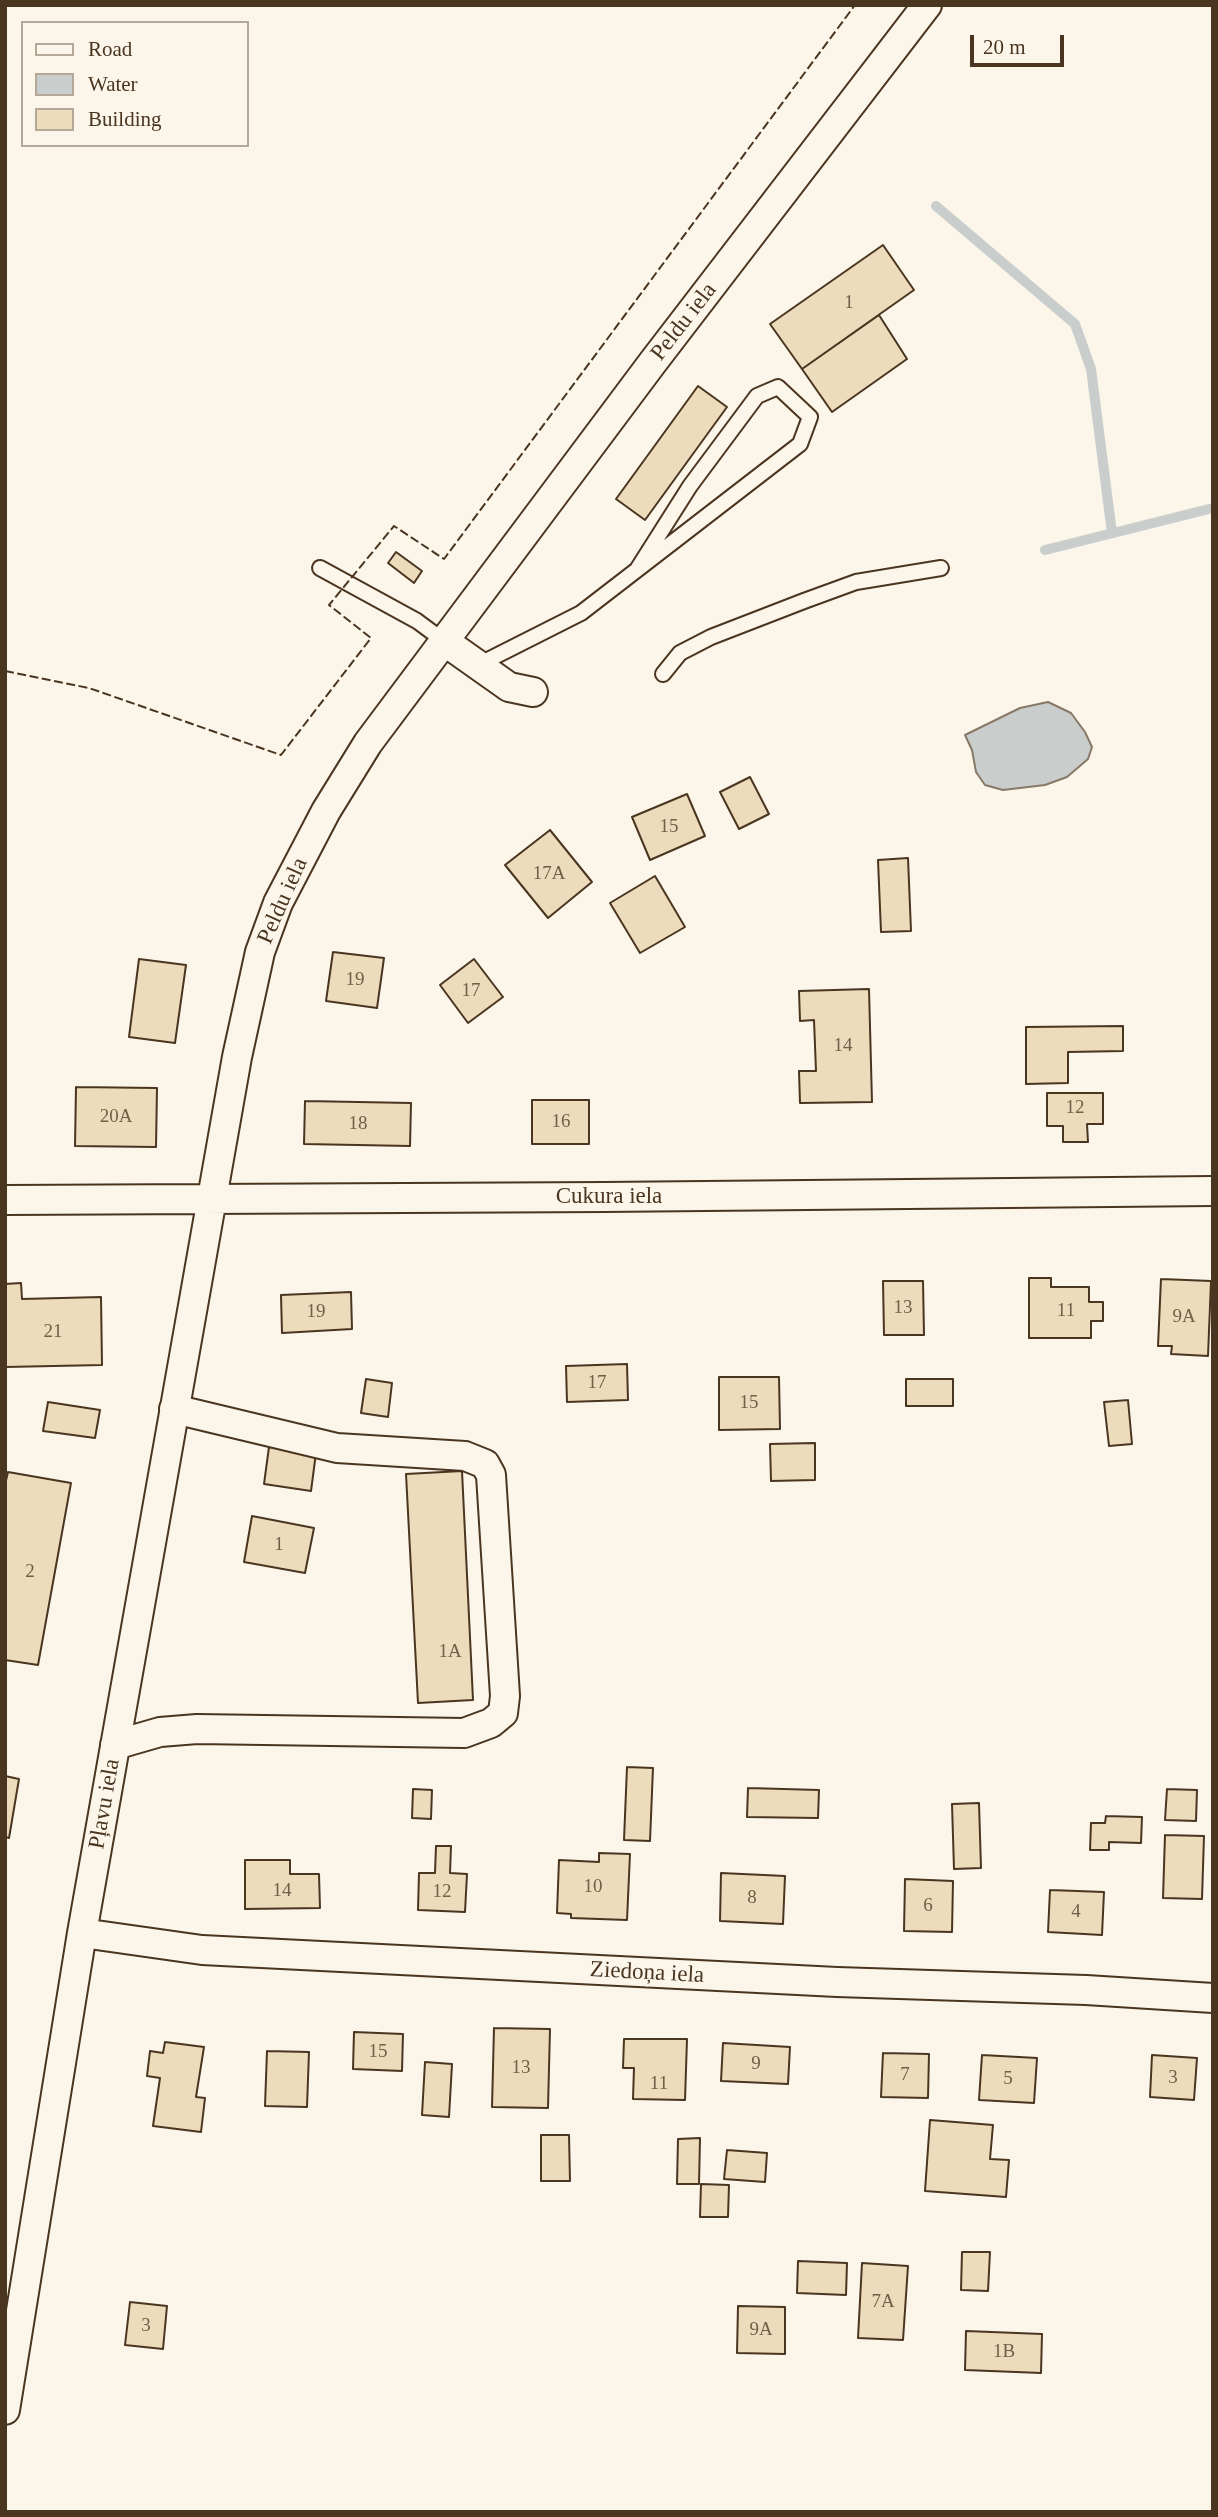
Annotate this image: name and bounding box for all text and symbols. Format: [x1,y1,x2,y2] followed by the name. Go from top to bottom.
[21,21,248,147] legend
[973,21,1068,65] scale bar
[983,35,1026,59] text: 20 m
[88,37,132,61] text: Road
[88,72,138,96] text: Water
[88,107,162,131] text: Building
[645,278,723,366] street label: Peldu iela
[844,292,854,314] house number: 1
[660,816,678,838] house number: 15
[252,854,314,948] street label: Peldu iela
[533,863,565,885] house number: 17A
[346,969,364,991] house number: 19
[462,980,481,1002] house number: 17
[834,1035,852,1057] house number: 14
[1066,1097,1084,1119] house number: 12
[100,1106,132,1128] house number: 20A
[552,1111,570,1133] house number: 16
[349,1113,368,1135] house number: 18
[556,1183,662,1211] street label: Cukura iela
[894,1297,912,1319] house number: 13
[1057,1300,1075,1322] house number: 11
[307,1301,326,1323] house number: 19
[1172,1306,1196,1328] house number: 9A
[43,1321,62,1343] house number: 21
[588,1372,607,1394] house number: 17
[740,1392,758,1414] house number: 15
[274,1534,284,1556] house number: 1
[25,1561,35,1583] house number: 2
[438,1641,462,1663] house number: 1A
[83,1757,127,1851] street label: Pļavu iela
[583,1876,602,1898] house number: 10
[272,1880,292,1902] house number: 14
[433,1881,452,1903] house number: 12
[747,1887,757,1909] house number: 8
[923,1895,933,1917] house number: 6
[1071,1901,1081,1923] house number: 4
[589,1956,705,1990] street label: Ziedoņa iela
[368,2041,388,2063] house number: 15
[751,2053,761,2075] house number: 9
[512,2057,530,2079] house number: 13
[900,2064,910,2086] house number: 7
[1168,2067,1178,2089] house number: 3
[1003,2068,1013,2090] house number: 5
[650,2073,668,2095] house number: 11
[871,2291,895,2313] house number: 7A
[141,2315,151,2337] house number: 3
[749,2319,773,2341] house number: 9A
[993,2341,1015,2363] house number: 1B

